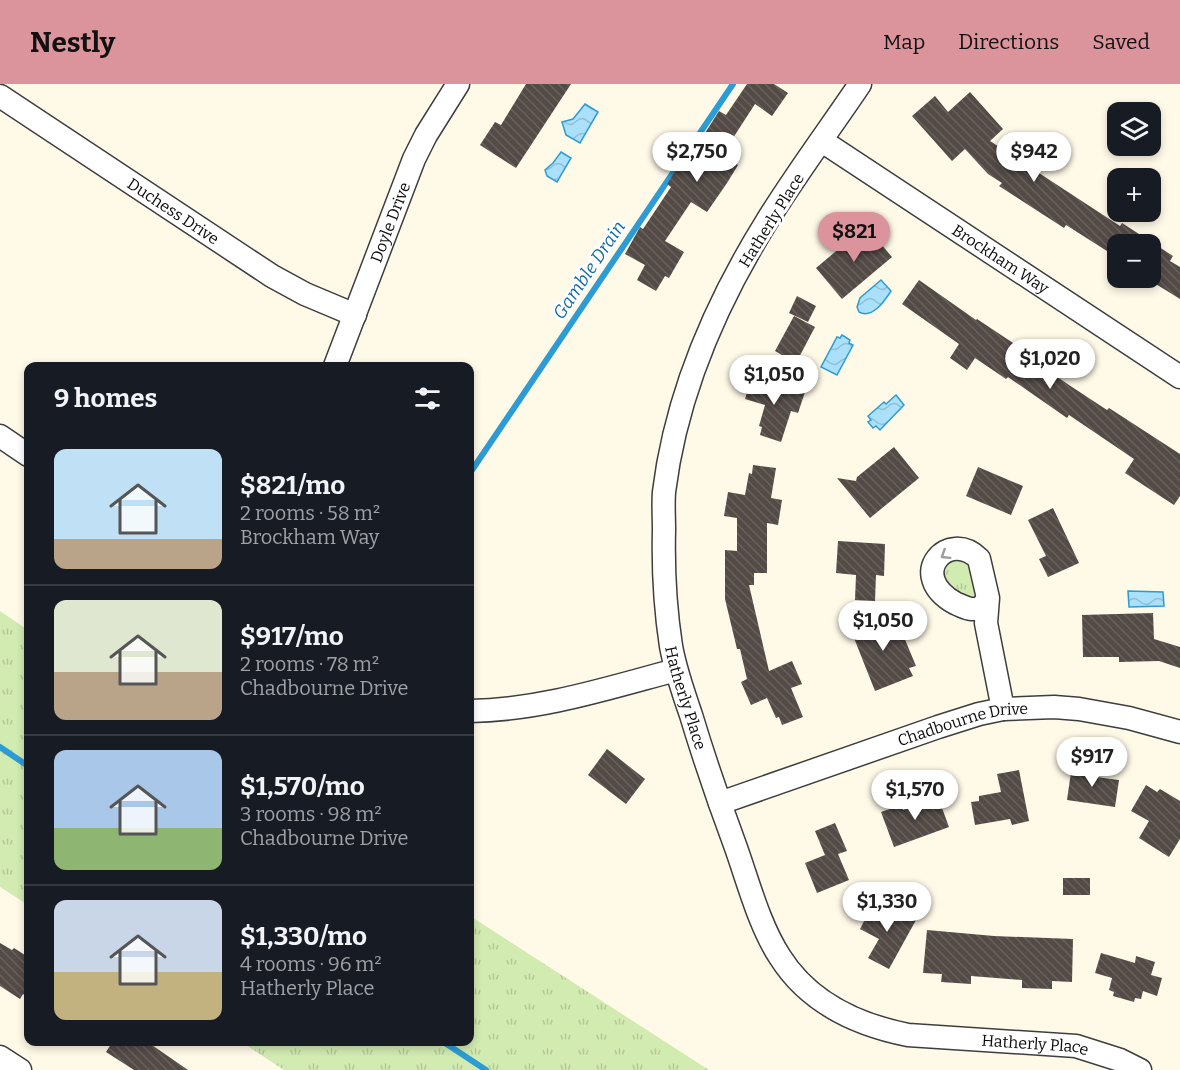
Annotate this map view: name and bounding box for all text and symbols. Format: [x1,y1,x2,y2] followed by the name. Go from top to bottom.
[30,26,115,59] text: Nestly
[883,29,925,55] text: Map
[958,29,1059,55] text: Directions
[1092,29,1150,55] text: Saved
[1107,102,1161,288] map controls
[1107,102,1161,156] button: layers
[648,132,746,183] pin: $2,750
[998,132,1070,183] pin: $942
[666,139,728,163] text: $2,750
[1010,139,1058,163] text: $942
[1107,168,1161,222] button: +
[735,170,808,271] street label: Hatherly Place
[124,174,223,248] street label: Duchess Drive
[366,179,414,265] street label: Doyle Drive
[818,212,890,263] pin: $821
[548,217,630,323] water label: Gamble Drain
[832,219,876,243] text: $821
[949,221,1053,298] street label: Brockham Way
[1107,234,1161,288] button: −
[1001,339,1099,390] pin: $1,020
[1019,346,1081,370] text: $1,020
[725,355,823,406] pin: $1,050
[743,362,805,386] text: $1,050
[411,382,444,415] icon: filters
[54,383,157,414] text: 9 homes
[240,470,345,501] text: $821/mo
[102,473,174,545] icon: home
[240,501,380,525] text: 2 rooms · 58 m²
[240,525,379,549] text: Brockham Way
[941,547,952,558] one-way arrow
[834,601,932,652] pin: $1,050
[852,608,914,632] text: $1,050
[240,621,344,652] text: $917/mo
[102,624,174,696] icon: home
[661,644,710,752] street label: Hatherly Place
[240,652,379,676] text: 2 rooms · 78 m²
[240,676,409,700] text: Chadbourne Drive
[895,699,1028,750] street label: Chadbourne Drive
[1056,737,1128,788] pin: $917
[1070,744,1114,768] text: $917
[866,770,964,821] pin: $1,570
[240,771,365,802] text: $1,570/mo
[102,774,174,846] icon: home
[885,777,945,801] text: $1,570
[240,802,382,826] text: 3 rooms · 98 m²
[240,826,409,850] text: Chadbourne Drive
[838,882,936,933] pin: $1,330
[856,889,918,913] text: $1,330
[240,921,367,952] text: $1,330/mo
[102,924,174,996] icon: home
[240,952,382,976] text: 4 rooms · 96 m²
[240,976,374,1000] text: Hatherly Place
[981,1031,1091,1059] street label: Hatherly Place

